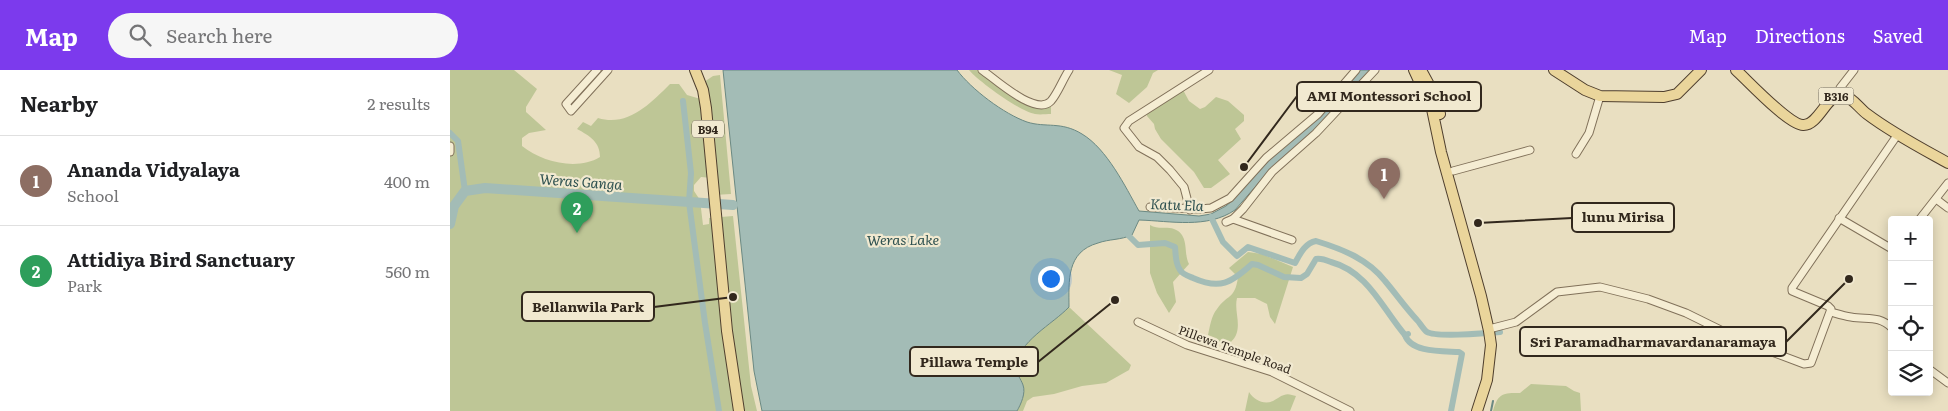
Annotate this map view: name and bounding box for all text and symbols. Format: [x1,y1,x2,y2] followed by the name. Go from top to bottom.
[108,13,458,58] search box
[25,18,78,53] text: Map
[126,21,154,49] icon: search
[166,21,272,49] text: Search here
[1689,22,1727,49] text: Map
[1755,22,1845,49] text: Directions
[1873,22,1923,49] text: Saved
[1297,82,1481,111] callout: AMI Montessori School
[1307,85,1471,105] text: AMI Montessori School
[20,87,98,118] text: Nearby
[1818,88,1854,104] road number: B316
[367,91,430,115] text: 2 results
[692,121,724,138] road number: B94
[67,155,240,183] text: Ananda Vidyalaya
[1368,158,1400,199] pin: 1
[539,168,623,194] water label: Weras Ganga
[33,169,39,193] text: 1
[384,169,430,193] text: 400 m
[67,183,119,207] text: School
[561,192,593,233] pin: 2
[1150,193,1204,215] water label: Katu Ela
[1572,203,1674,232] callout: lunu Mirisa
[1582,206,1665,226] text: lunu Mirisa
[1888,216,1933,396] map controls
[1888,216,1933,261] button: +
[867,229,939,249] water label: Weras Lake
[67,245,295,273] text: Attidiya Bird Sanctuary
[32,259,40,283] text: 2
[385,259,430,283] text: 560 m
[1888,261,1933,306] button: −
[1038,266,1064,292] your location
[67,273,102,297] text: Park
[522,292,654,321] callout: Bellanwila Park
[532,296,645,316] text: Bellanwila Park
[1888,306,1933,351] button: locate
[1176,320,1295,378] street label: Pillewa Temple Road
[1520,327,1786,356] callout: Sri Paramadharmavardanaramaya
[1530,331,1777,351] text: Sri Paramadharmavardanaramaya
[910,347,1038,376] callout: Pillawa Temple
[920,351,1028,371] text: Pillawa Temple
[1888,351,1933,396] button: layers

